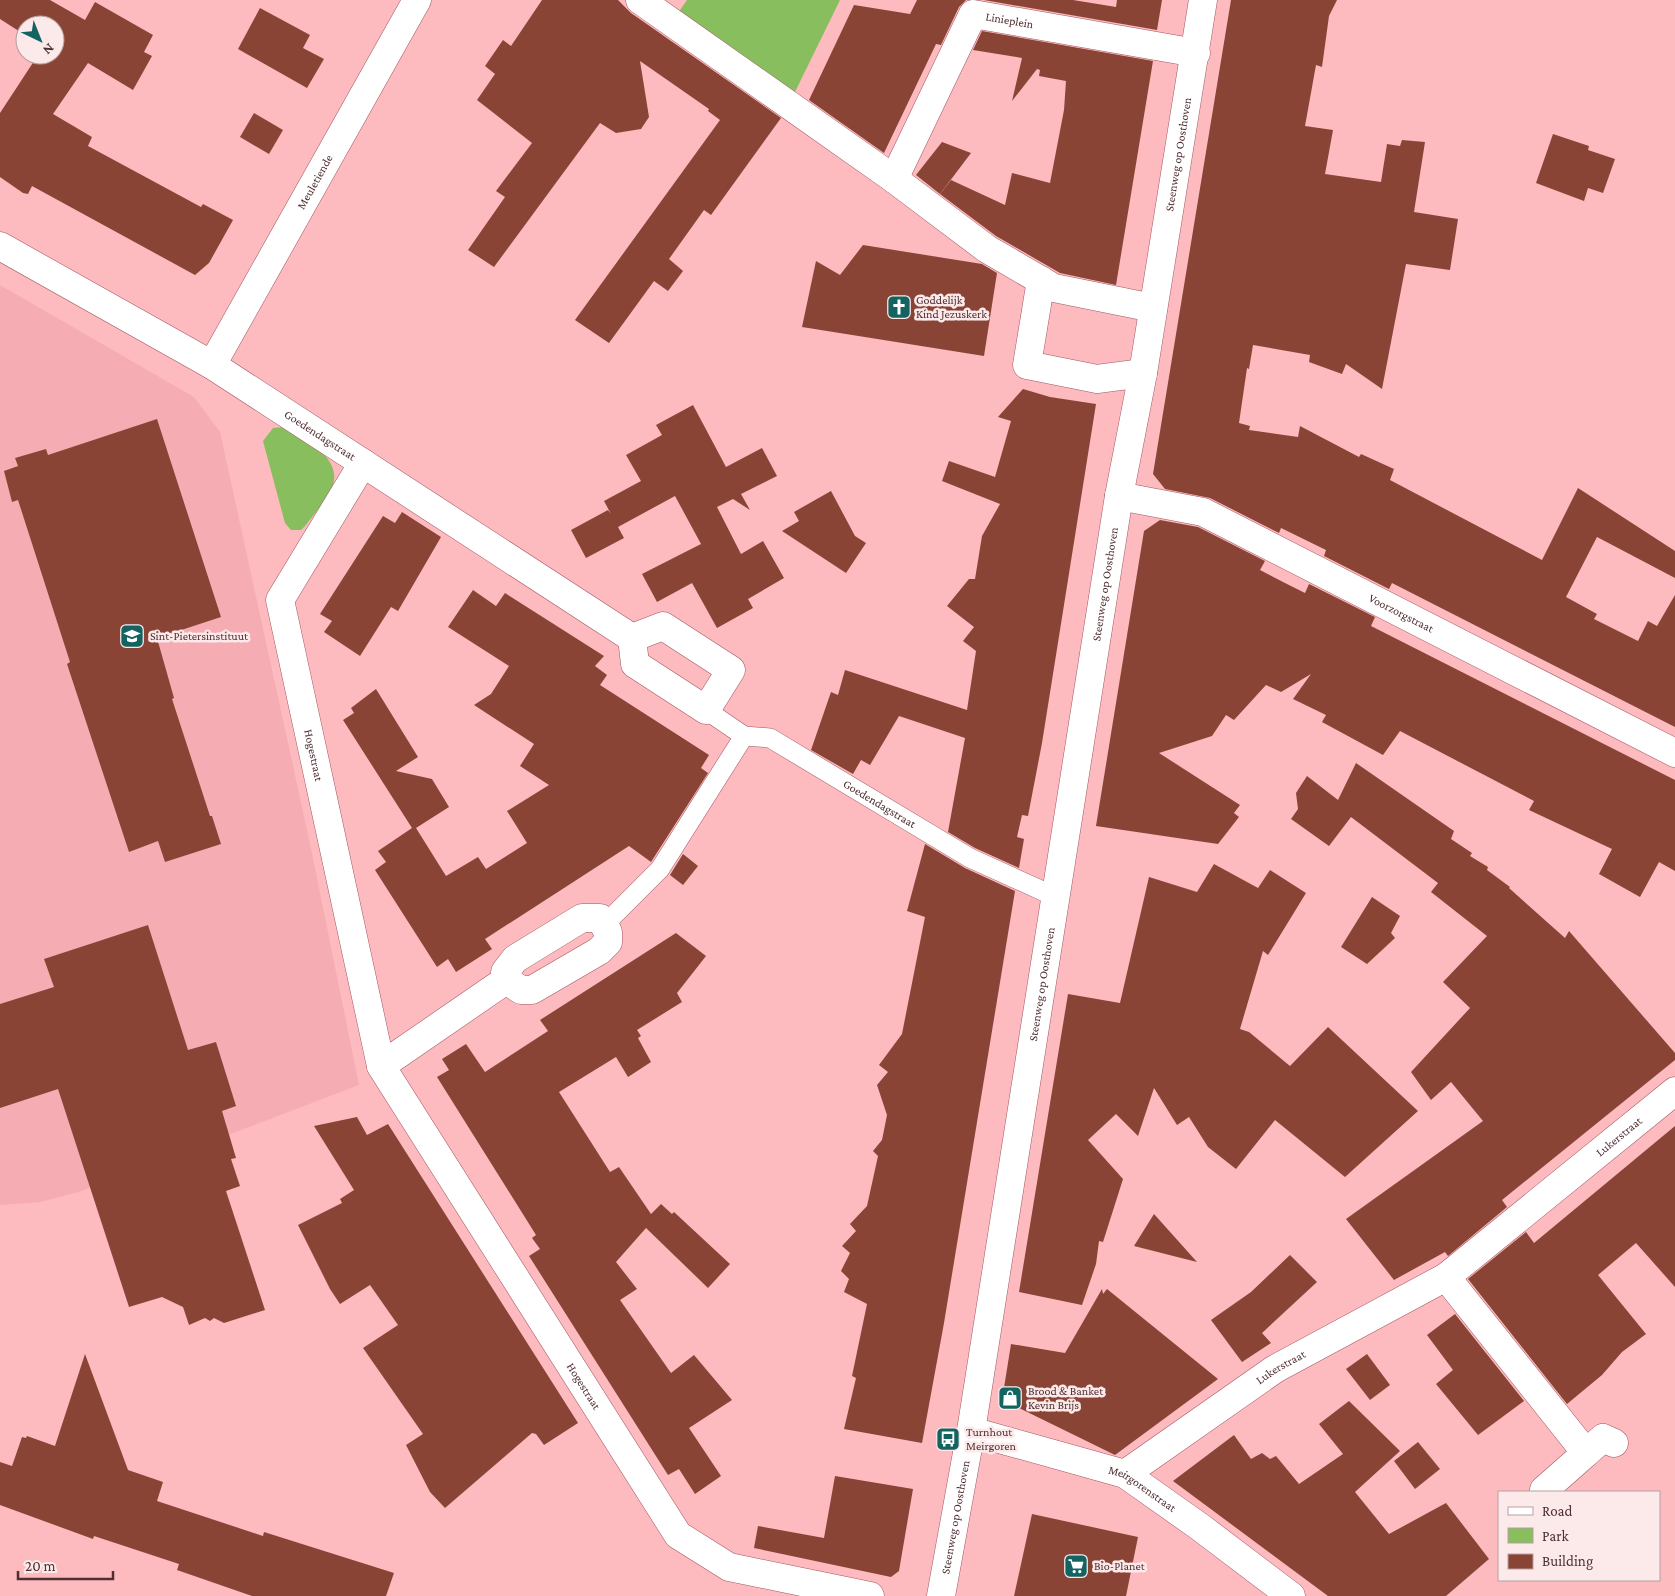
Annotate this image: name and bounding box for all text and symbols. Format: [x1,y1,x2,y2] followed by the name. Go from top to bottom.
[984,9,1035,32] street label: Linieplein
[15,15,65,65] north arrow
[40,40,58,59] text: N
[1162,96,1194,213] street label: Steenweg op Oosthoven
[294,152,336,212] street label: Meuletiende
[916,293,987,321] place label: Goddelijk Kind Jezuskerk
[886,294,912,320] church icon: Goddelijk Kind Jezuskerk
[282,407,359,464] street label: Goedendagstraat
[1089,526,1121,642] street label: Steenweg op Oosthoven
[1366,591,1437,636] street label: Voorzorgstraat
[119,623,145,649] school or university icon: Sint-Pietersinstituut
[150,629,249,643] place label: Sint-Pietersinstituut
[301,728,326,783] street label: Hogestraat
[841,777,919,832] street label: Goedendagstraat
[1026,926,1058,1042] street label: Steenweg op Oosthoven
[1593,1113,1646,1159] street label: Lukerstraat
[1253,1346,1309,1387] street label: Lukerstraat
[564,1360,604,1413] street label: Hogestraat
[1028,1384,1104,1412] place label: Brood & Banket Kevin Brijs
[997,1385,1023,1411] shop icon: Brood & Banket Kevin Brijs
[966,1425,1016,1453] place label: Turnhout Meirgoren
[935,1426,961,1452] bus stop icon: Turnhout Meirgoren
[938,1459,973,1575] street label: Steenweg op Oosthoven
[1107,1463,1180,1515] street label: Meirgorenstraat
[1498,1491,1660,1581] legend
[1542,1503,1573,1519] text: Road
[1542,1528,1569,1544] text: Park
[18,1548,112,1580] scale bar
[1063,1553,1089,1579] supermarket icon: Bio-Planet
[1542,1553,1593,1570] text: Building
[25,1558,56,1574] text: 20 m
[1094,1559,1146,1573] place label: Bio-Planet

